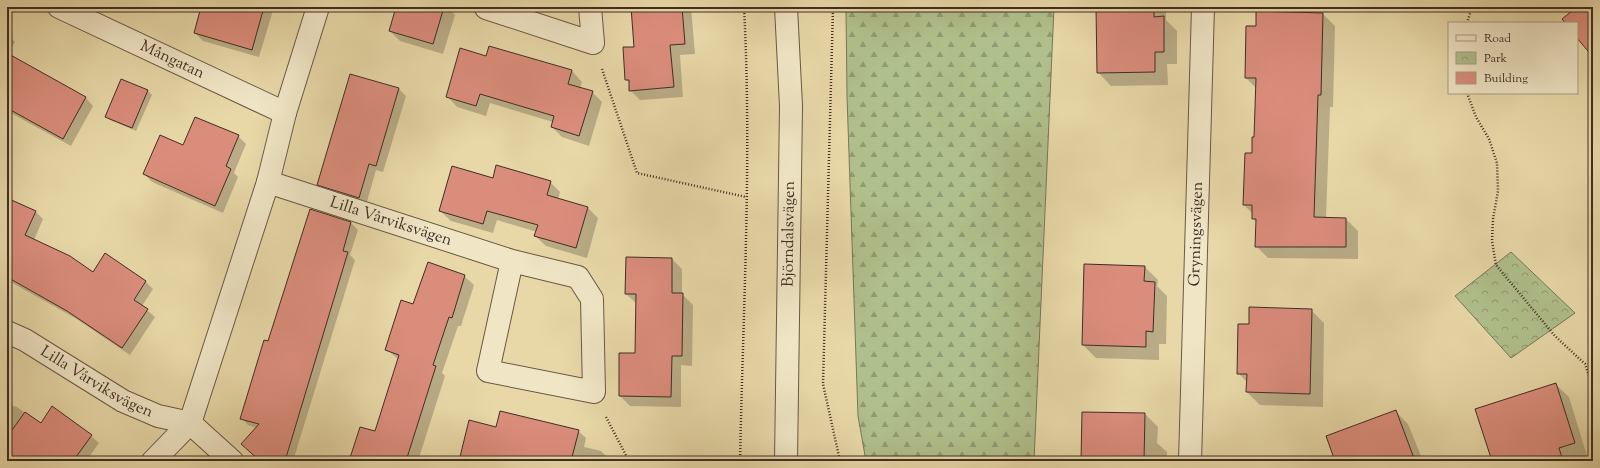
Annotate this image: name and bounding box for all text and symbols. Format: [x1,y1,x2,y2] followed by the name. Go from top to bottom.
[1448,22,1578,94] legend
[1484,30,1511,48] text: Road
[136,35,209,85] street label: Mångatan
[1484,50,1507,68] text: Park
[1484,70,1528,88] text: Building
[777,180,801,287] street label: Björndalsvägen
[1184,181,1210,287] street label: Gryningsvägen
[327,191,455,252] street label: Lilla Vårviksvägen
[36,341,157,424] street label: Lilla Vårviksvägen

